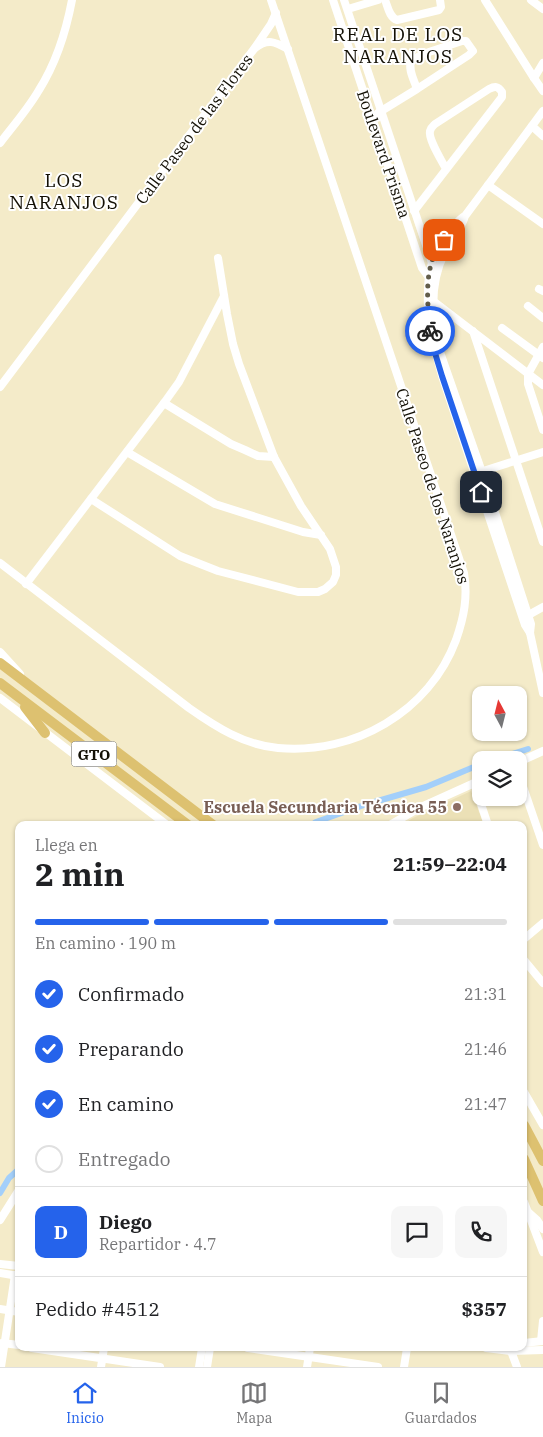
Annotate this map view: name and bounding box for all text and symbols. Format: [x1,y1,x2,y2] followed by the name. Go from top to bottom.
[333,22,463,68] district label: REAL DE LOS NARANJOS
[131,50,257,208] street label: Calle Paseo de las Flores
[353,87,415,221] street label: Boulevard Prisma
[9,168,119,214] district label: LOS NARANJOS
[423,219,465,261] pin
[430,226,458,254] icon: bag
[405,306,455,356] courier
[416,317,444,345] icon: bike
[392,386,474,586] street label: Calle Paseo de los Naranjos
[460,471,502,513] pin
[467,478,495,506] icon: home
[472,686,528,741] north arrow
[472,686,527,806] map controls
[72,742,116,766] road number: GTO
[472,751,527,806] button: layers
[204,797,447,817] place label: Escuela Secundaria Técnica 55
[451,801,463,813] marker: Escuela Secundaria Técnica 55
[35,835,98,855] text: Llega en
[393,852,507,876] text: 21:59–22:04
[35,853,125,895] text: 2 min
[35,933,176,953] text: En camino · 190 m
[35,980,63,1008] icon: check
[78,982,184,1006] text: Confirmado
[464,984,507,1004] text: 21:31
[35,1035,63,1063] icon: check
[78,1037,184,1061] text: Preparando
[464,1039,507,1059] text: 21:46
[35,1090,63,1118] icon: check
[78,1092,174,1116] text: En camino
[464,1094,507,1114] text: 21:47
[78,1147,171,1171] text: Entregado
[391,1206,443,1258] button: chat
[455,1206,507,1258] button: phone
[99,1210,152,1234] text: Diego
[54,1220,68,1244] text: D
[99,1234,217,1254] text: Repartidor · 4.7
[35,1297,160,1321] text: Pedido #4512
[461,1297,507,1321] text: $357
[66,1379,104,1427] tab: Inicio
[236,1379,272,1427] tab: Mapa
[405,1379,477,1427] tab: Guardados

